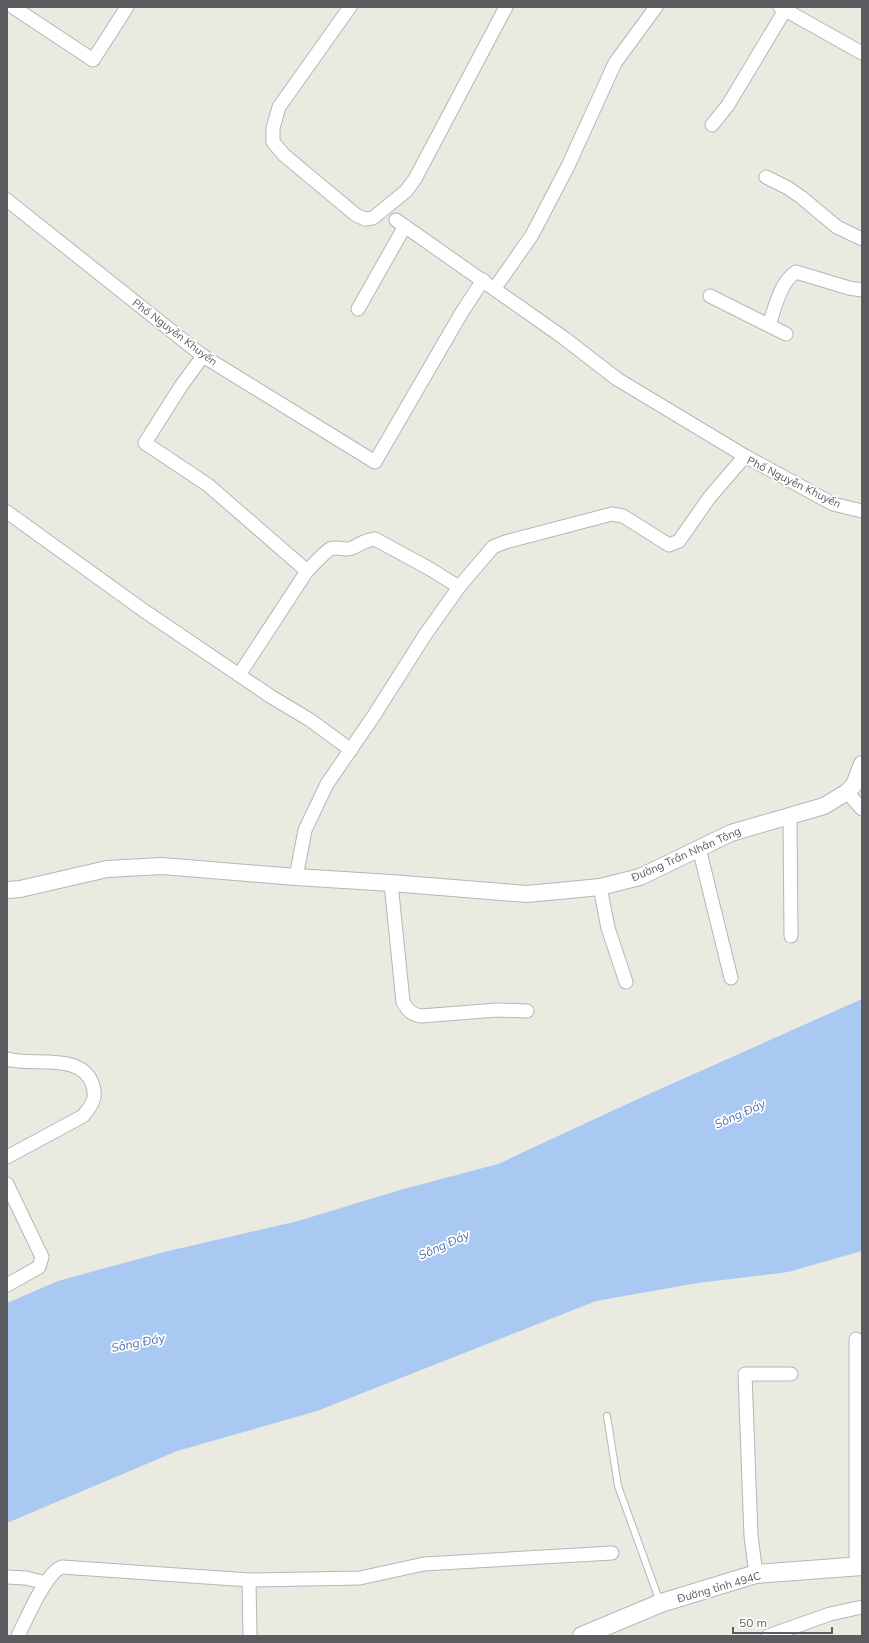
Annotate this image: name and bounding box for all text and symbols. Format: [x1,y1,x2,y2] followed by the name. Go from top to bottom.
[130,295,220,369] street label: Phố Nguyễn Khuyến
[745,453,843,511] street label: Phố Nguyễn Khuyến
[629,824,743,884] street label: Đường Trần Nhân Tông
[712,1095,768,1131] water label: Sông Đáy
[416,1226,472,1262] water label: Sông Đáy
[110,1330,167,1355] water label: Sông Đáy
[676,1568,762,1606] street label: Đường tỉnh 494C
[733,1609,832,1635] scale bar
[739,1615,767,1630] text: 50 m

